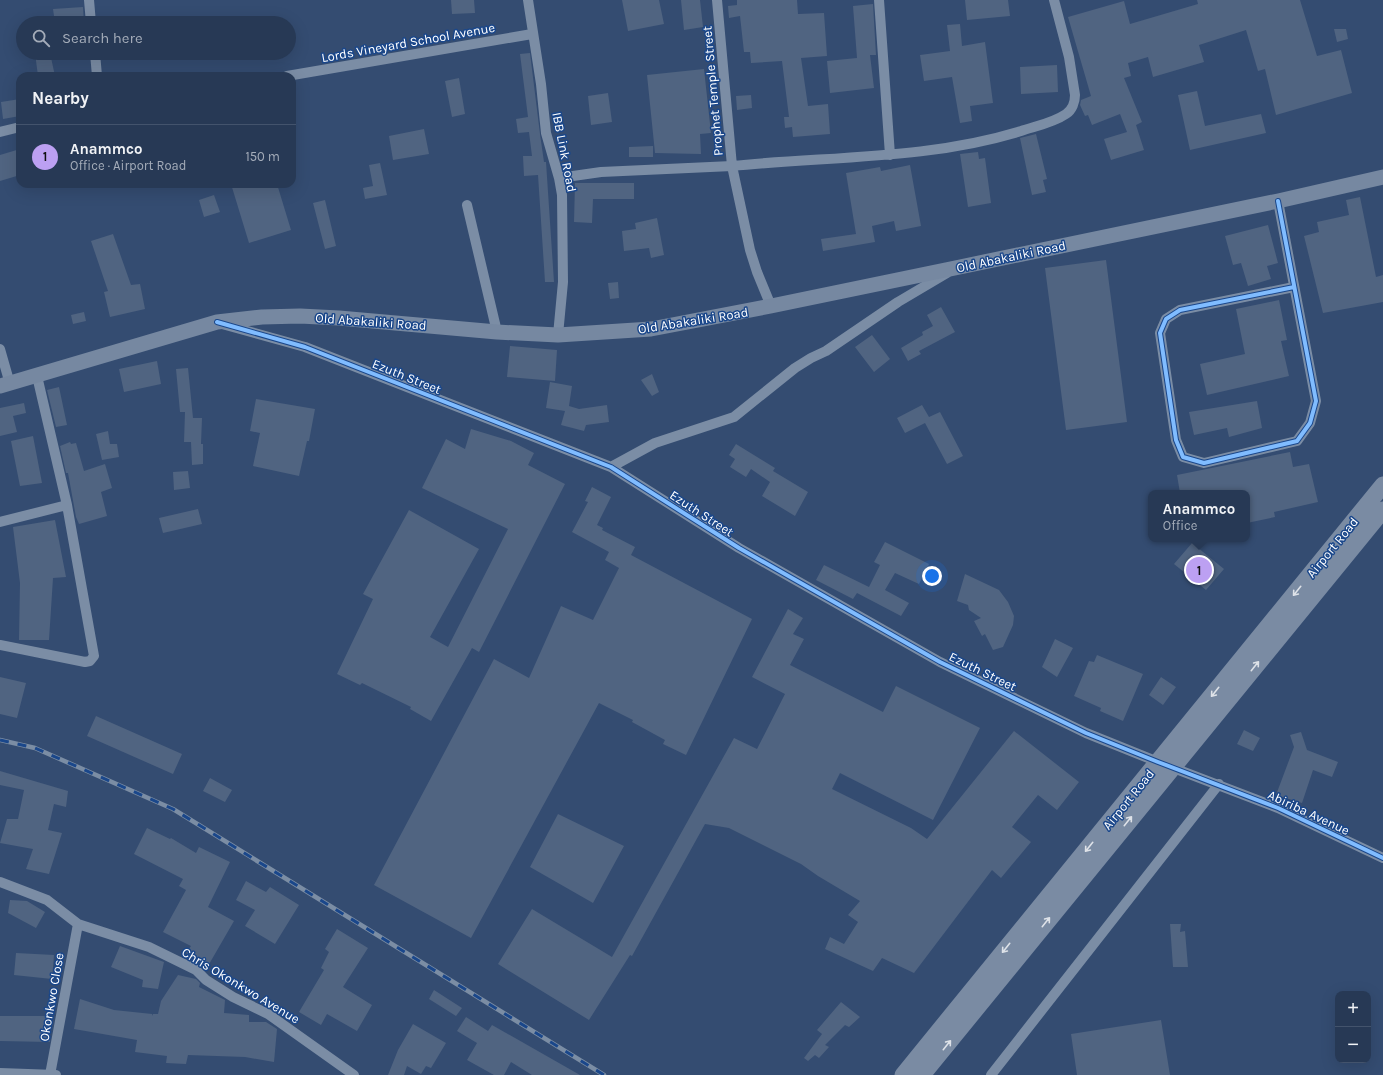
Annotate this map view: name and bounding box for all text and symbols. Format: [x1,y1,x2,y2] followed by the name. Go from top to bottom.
[16,16,296,60] search box
[320,20,496,65] street label: Lords Vineyard School Avenue
[699,25,726,156] street label: Prophet Temple Street
[30,27,52,49] icon: search
[62,29,143,47] text: Search here
[32,88,89,108] text: Nearby
[549,111,580,193] street label: IBB Link Road
[70,140,142,158] text: Anammco
[43,149,47,164] text: 1
[245,149,280,164] text: 150 m
[70,158,186,173] text: Office · Airport Road
[955,238,1067,275] street label: Old Abakaliki Road
[637,304,749,337] street label: Old Abakaliki Road
[315,310,427,333] street label: Old Abakaliki Road
[370,356,443,397] street label: Ezuth Street
[667,487,736,540] street label: Ezuth Street
[1148,490,1250,542] popup
[1163,500,1235,518] text: Anammco
[1303,514,1361,581] street label: Airport Road
[1163,518,1197,533] text: Office
[1186,555,1212,585] pin: 1
[922,566,942,586] your location
[1292,586,1301,597] one-way arrow
[947,649,1019,694] street label: Ezuth Street
[1250,661,1259,672] one-way arrow
[1210,687,1219,698] one-way arrow
[1099,766,1157,833] street label: Airport Road
[1266,787,1352,838] street label: Abiriba Avenue
[1124,816,1133,827] one-way arrow
[1084,842,1093,853] one-way arrow
[1042,917,1051,928] one-way arrow
[1001,942,1010,953] one-way arrow
[179,944,303,1027] street label: Chris Okonkwo Avenue
[36,951,67,1043] street label: Okonkwo Close
[1335,991,1371,1063] map controls
[1335,991,1371,1027] button: +
[1335,1027,1371,1063] button: −
[942,1039,951,1050] one-way arrow

